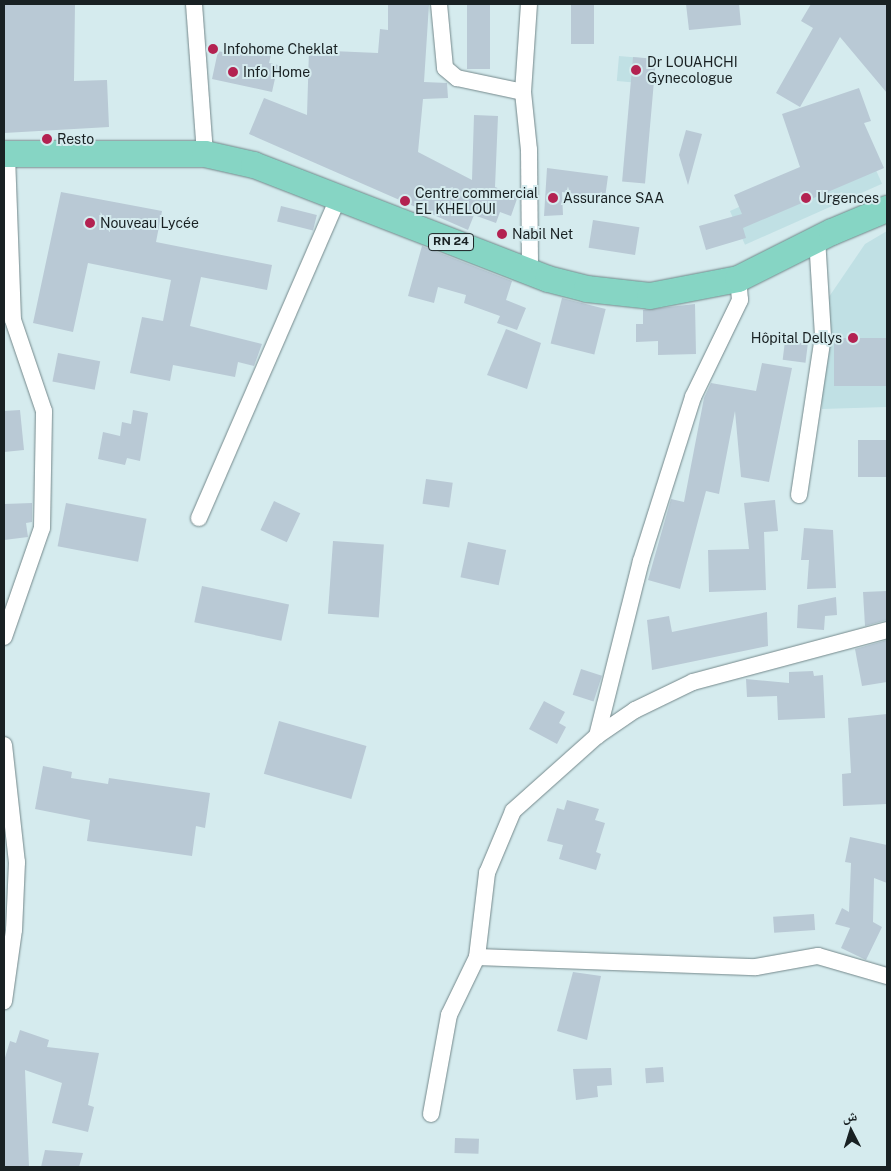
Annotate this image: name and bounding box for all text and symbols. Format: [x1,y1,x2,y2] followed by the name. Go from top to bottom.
[223,41,338,57] place label: Infohome Cheklat
[207,43,219,55] marker: Infohome Cheklat
[647,54,738,86] place label: Dr LOUAHCHI Gynecologue
[629,63,643,77] marker: Dr LOUAHCHI Gynecologue
[243,64,310,80] place label: Info Home
[227,66,239,78] marker: Info Home
[57,131,94,147] place label: Resto
[41,133,53,145] marker: Resto
[415,185,538,218] place label: Centre commercial EL KHELOUI
[563,190,664,206] place label: Assurance SAA
[817,190,879,206] place label: Urgences
[799,191,813,205] marker: Urgences
[547,192,559,204] marker: Assurance SAA
[399,195,411,207] marker: Centre commercial EL KHELOUI
[100,215,199,231] place label: Nouveau Lycée
[84,217,96,229] marker: Nouveau Lycée
[512,226,573,242] place label: Nabil Net
[496,228,508,240] marker: Nabil Net
[427,232,475,252] road number: RN 24
[751,330,842,346] place label: Hôpital Dellys
[846,331,860,345] marker: Hôpital Dellys
[826,1106,876,1156] north arrow
[842,1107,858,1125] text: ش

